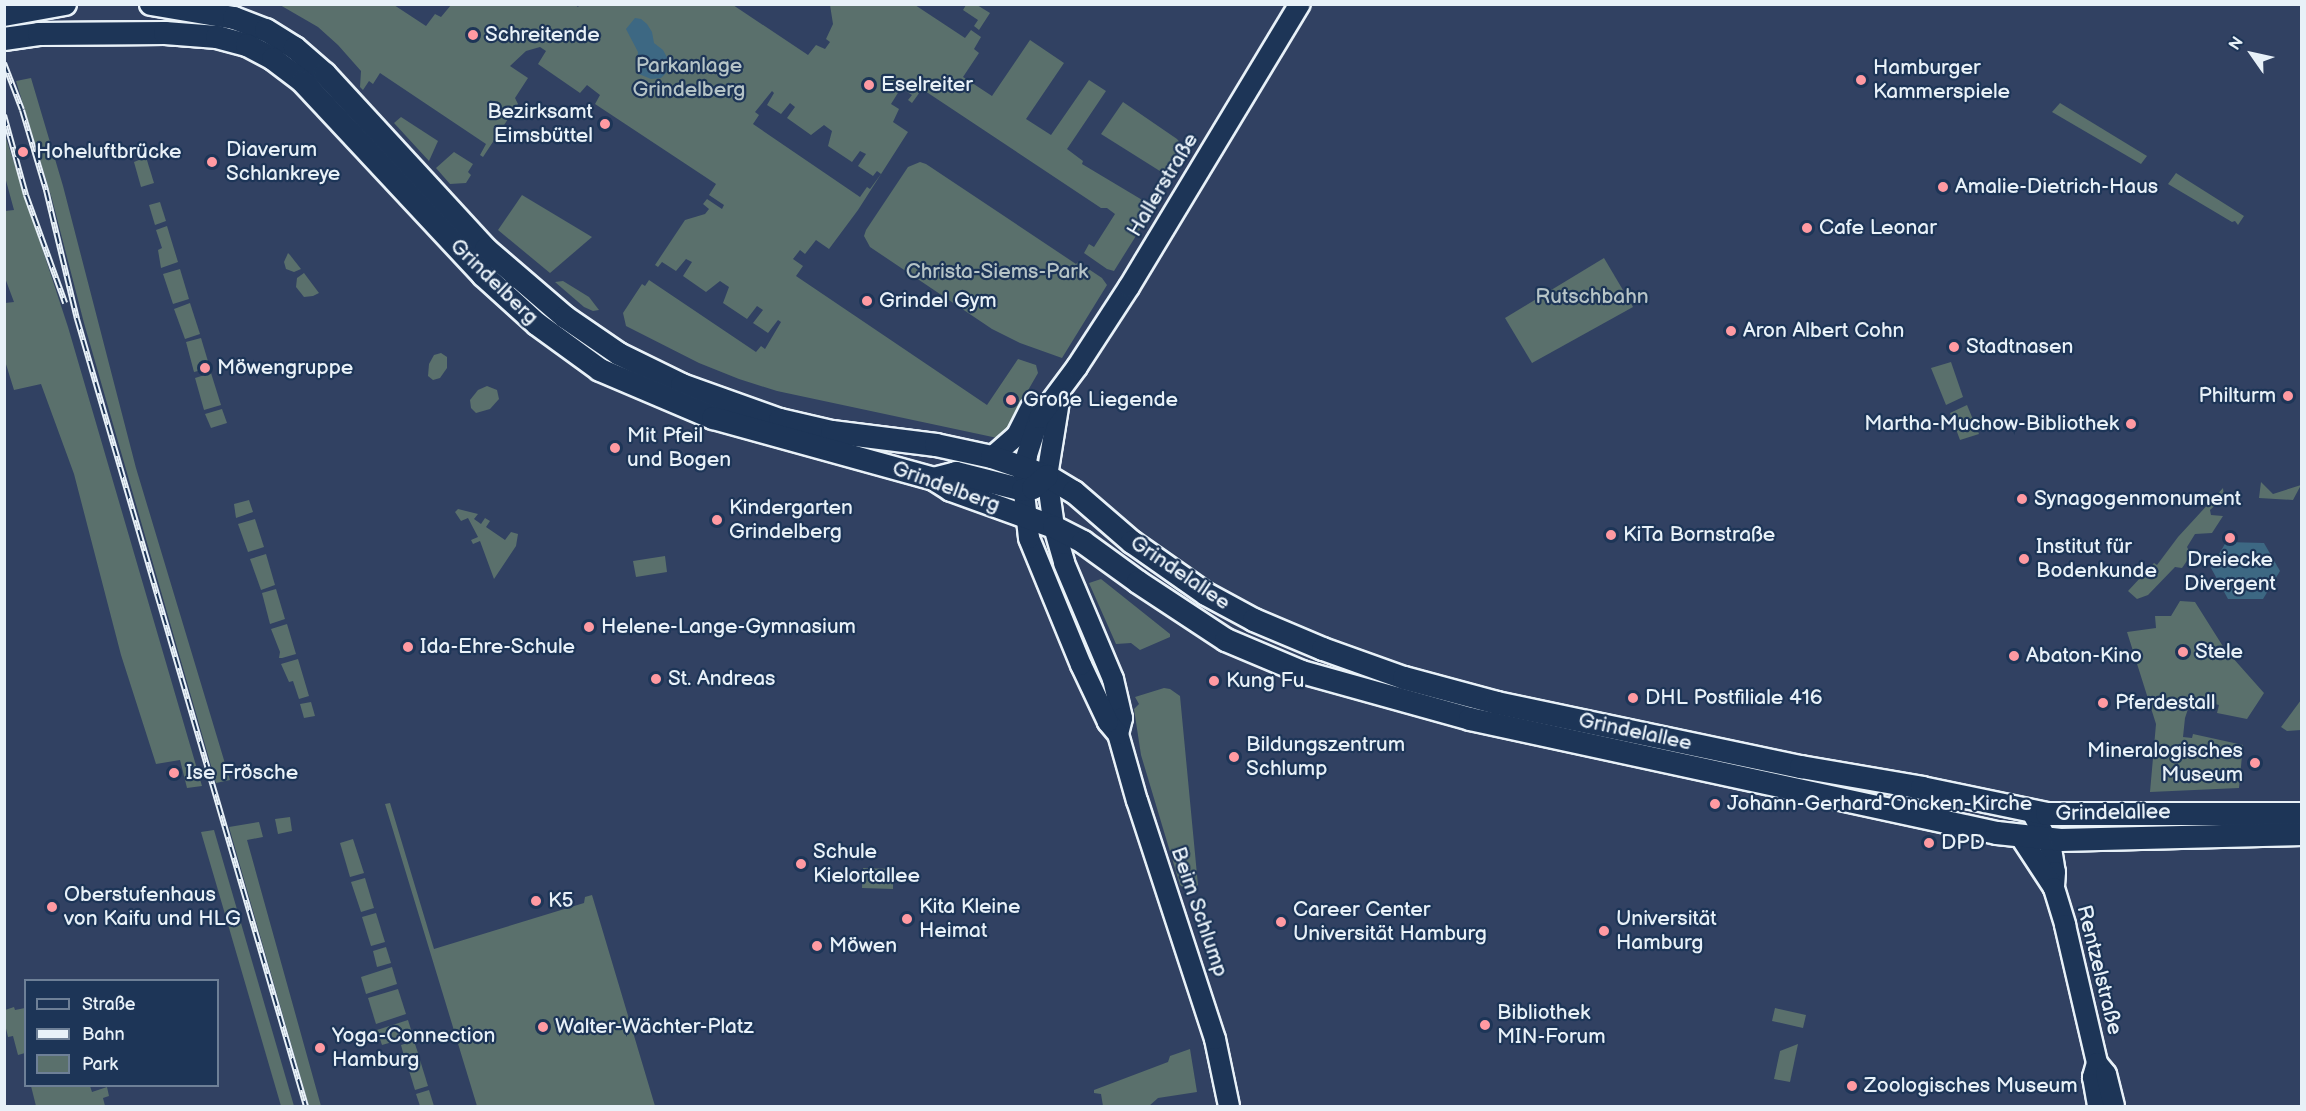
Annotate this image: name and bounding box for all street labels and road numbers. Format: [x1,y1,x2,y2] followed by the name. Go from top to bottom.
[1122,129,1204,241] street label: Hallerstraße
[445,234,543,330] street label: Grindelberg
[889,456,1003,518] street label: Grindelberg
[1125,530,1235,616] street label: Grindelallee
[1576,708,1694,756] street label: Grindelallee
[2055,799,2171,827] street label: Grindelallee
[1165,844,1233,980] street label: Beim Schlump
[2071,903,2127,1037] street label: Rentzelstraße

